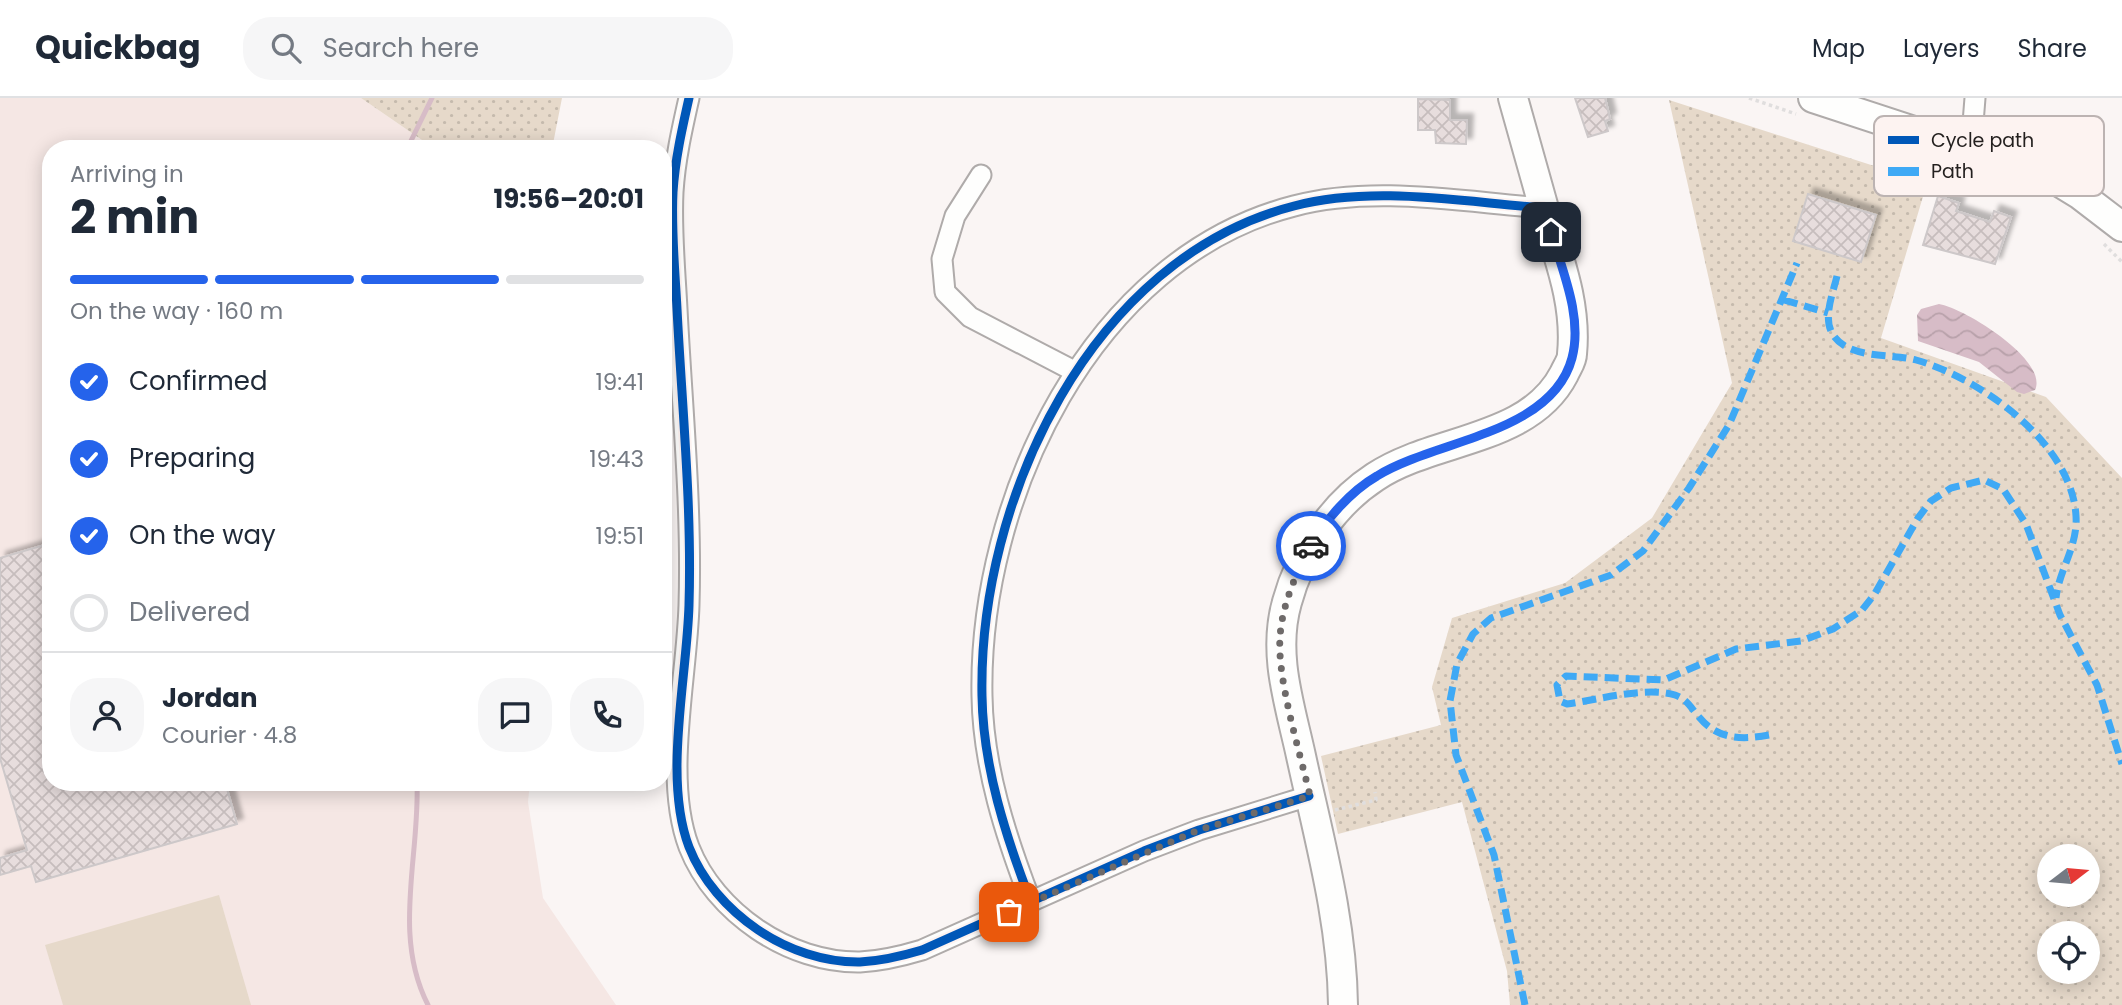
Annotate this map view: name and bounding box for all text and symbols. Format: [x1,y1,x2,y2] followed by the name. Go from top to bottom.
[243,17,733,80] search box
[35,24,201,71] text: Quickbag
[267,29,305,67] icon: search
[323,30,479,66] text: Search here
[1812,32,1865,65] text: Map
[1903,32,1979,65] text: Layers
[2017,32,2087,65] text: Share
[1874,116,2104,196] legend
[1931,127,2034,154] text: Cycle path
[70,158,184,190] text: Arriving in
[1931,158,1974,185] text: Path
[493,181,644,217] text: 19:56–20:01
[70,185,199,249] text: 2 min
[1521,202,1581,262] pin
[1532,213,1570,251] icon: home
[70,295,283,327] text: On the way · 160 m
[70,363,108,401] icon: check
[129,363,267,399] text: Confirmed
[595,366,644,398] text: 19:41
[70,440,108,478] icon: check
[129,440,255,476] text: Preparing
[589,443,644,475] text: 19:43
[1276,511,1346,581] courier
[70,517,108,555] icon: check
[129,517,276,553] text: On the way
[595,520,644,552] text: 19:51
[1292,527,1330,565] icon: car
[129,594,250,630] text: Delivered
[70,678,144,752] button: person
[478,678,552,752] button: chat
[570,678,644,752] button: phone
[162,680,258,716] text: Jordan
[162,719,297,751] text: Courier · 4.8
[2037,844,2100,906] north arrow
[2037,844,2100,984] map controls
[979,882,1039,942] pin
[990,893,1028,931] icon: bag
[2037,921,2100,984] button: locate

